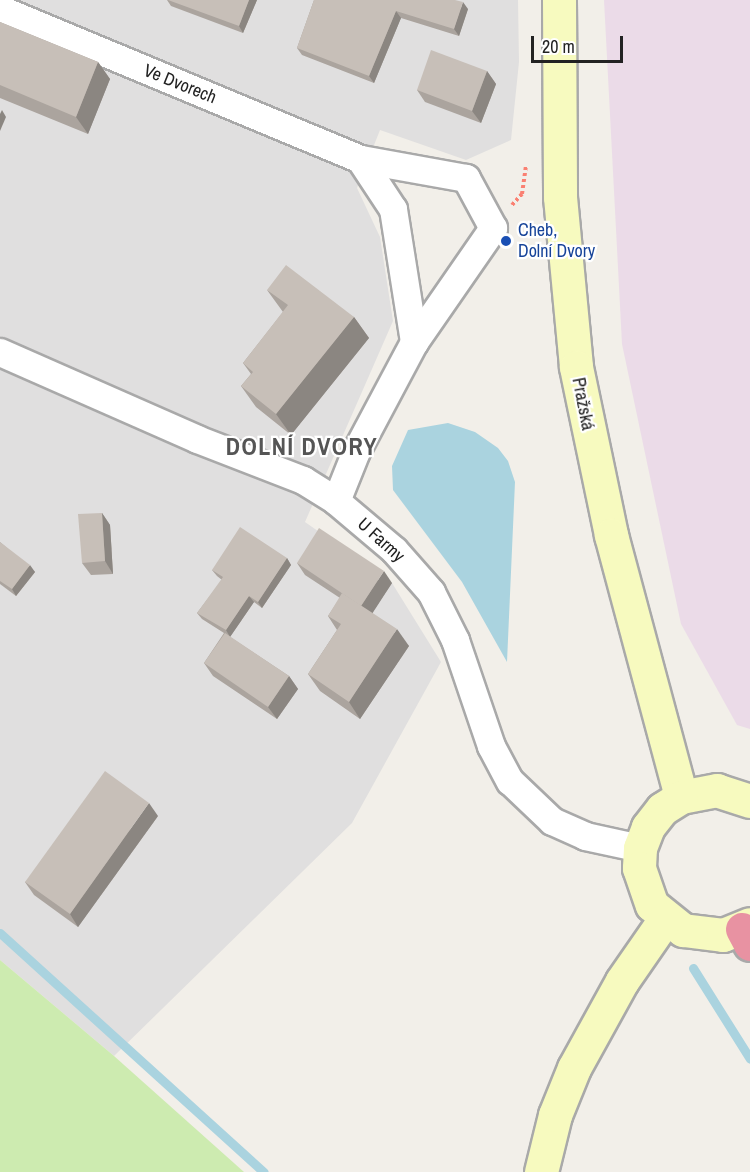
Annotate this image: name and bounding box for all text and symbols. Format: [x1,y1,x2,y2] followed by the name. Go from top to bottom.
[534,24,626,62] scale bar
[542,34,575,59] text: 20 m
[141,60,219,108] street label: Ve Dvorech
[518,220,595,262] place label: Cheb, Dolní Dvory
[499,234,513,248] marker: Cheb, Dolní Dvory
[567,376,599,432] street label: Pražská
[226,433,378,461] district label: DOLNÍ DVORY
[353,513,409,567] street label: U Farmy

